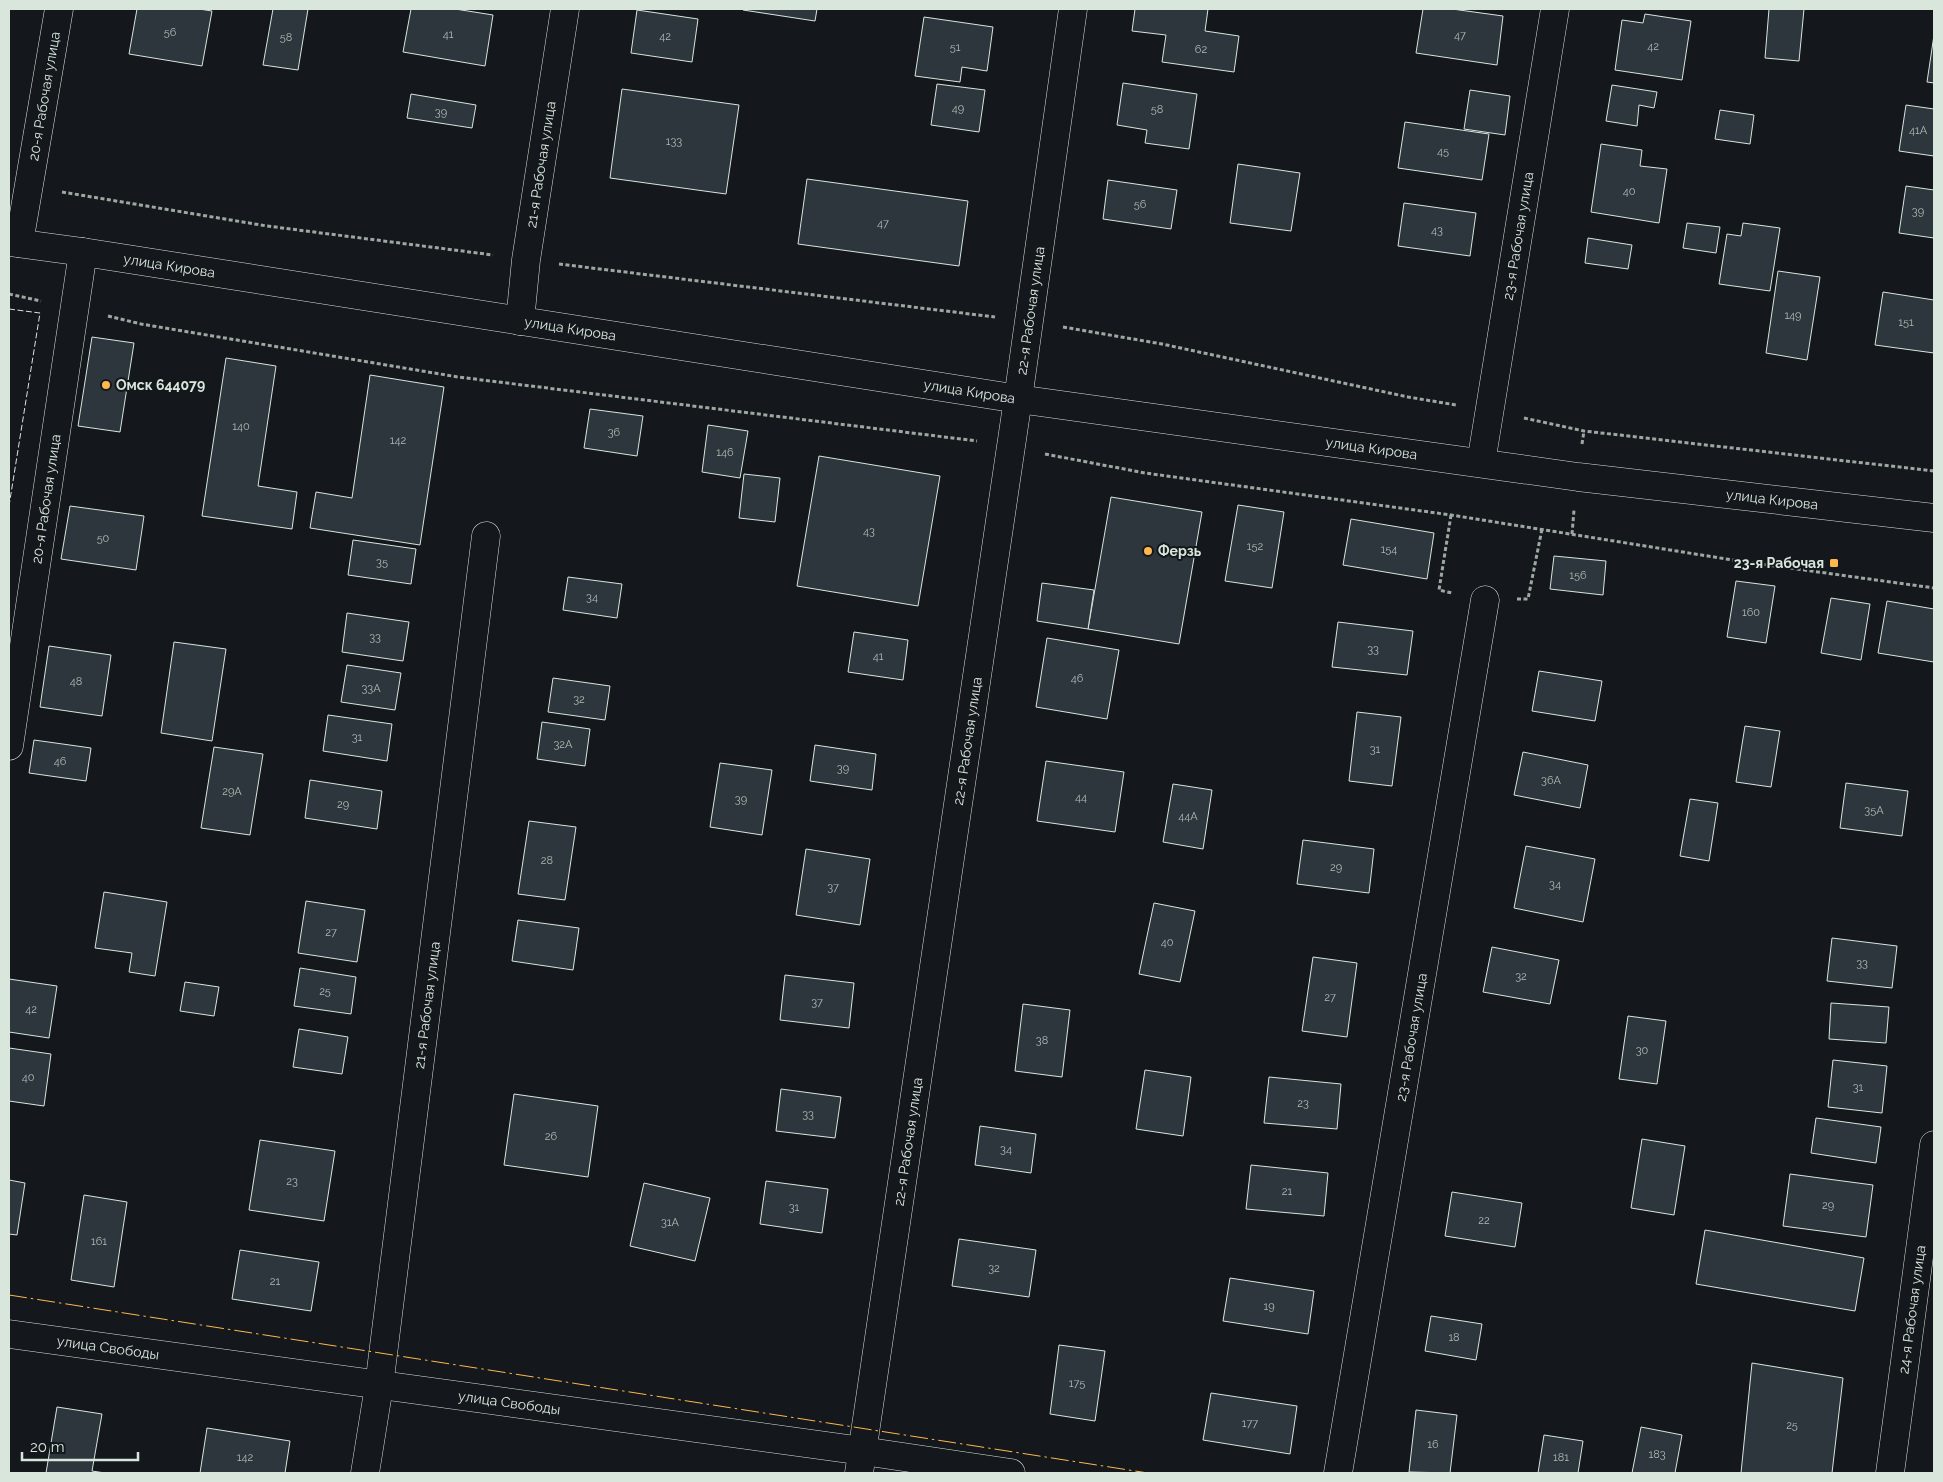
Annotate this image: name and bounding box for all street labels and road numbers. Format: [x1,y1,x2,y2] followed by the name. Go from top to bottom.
[25,30,63,162] street label: 20-я Рабочая улица
[523,100,559,229] street label: 21-я Рабочая улица
[1500,171,1536,301] street label: 23-я Рабочая улица
[1014,245,1047,376] street label: 22-я Рабочая улица
[122,250,216,281] street label: улица Кирова
[523,314,617,344] street label: улица Кирова
[922,376,1016,406] street label: улица Кирова
[28,433,64,565] street label: 20-я Рабочая улица
[1324,434,1418,463] street label: улица Кирова
[1725,486,1819,513] street label: улица Кирова
[950,676,985,806] street label: 22-я Рабочая улица
[411,941,443,1070] street label: 21-я Рабочая улица
[1393,972,1430,1102] street label: 23-я Рабочая улица
[891,1076,925,1207] street label: 22-я Рабочая улица
[1895,1244,1928,1375] street label: 24-я Рабочая улица
[56,1333,160,1363] street label: улица Свободы
[457,1388,562,1417] street label: улица Свободы

